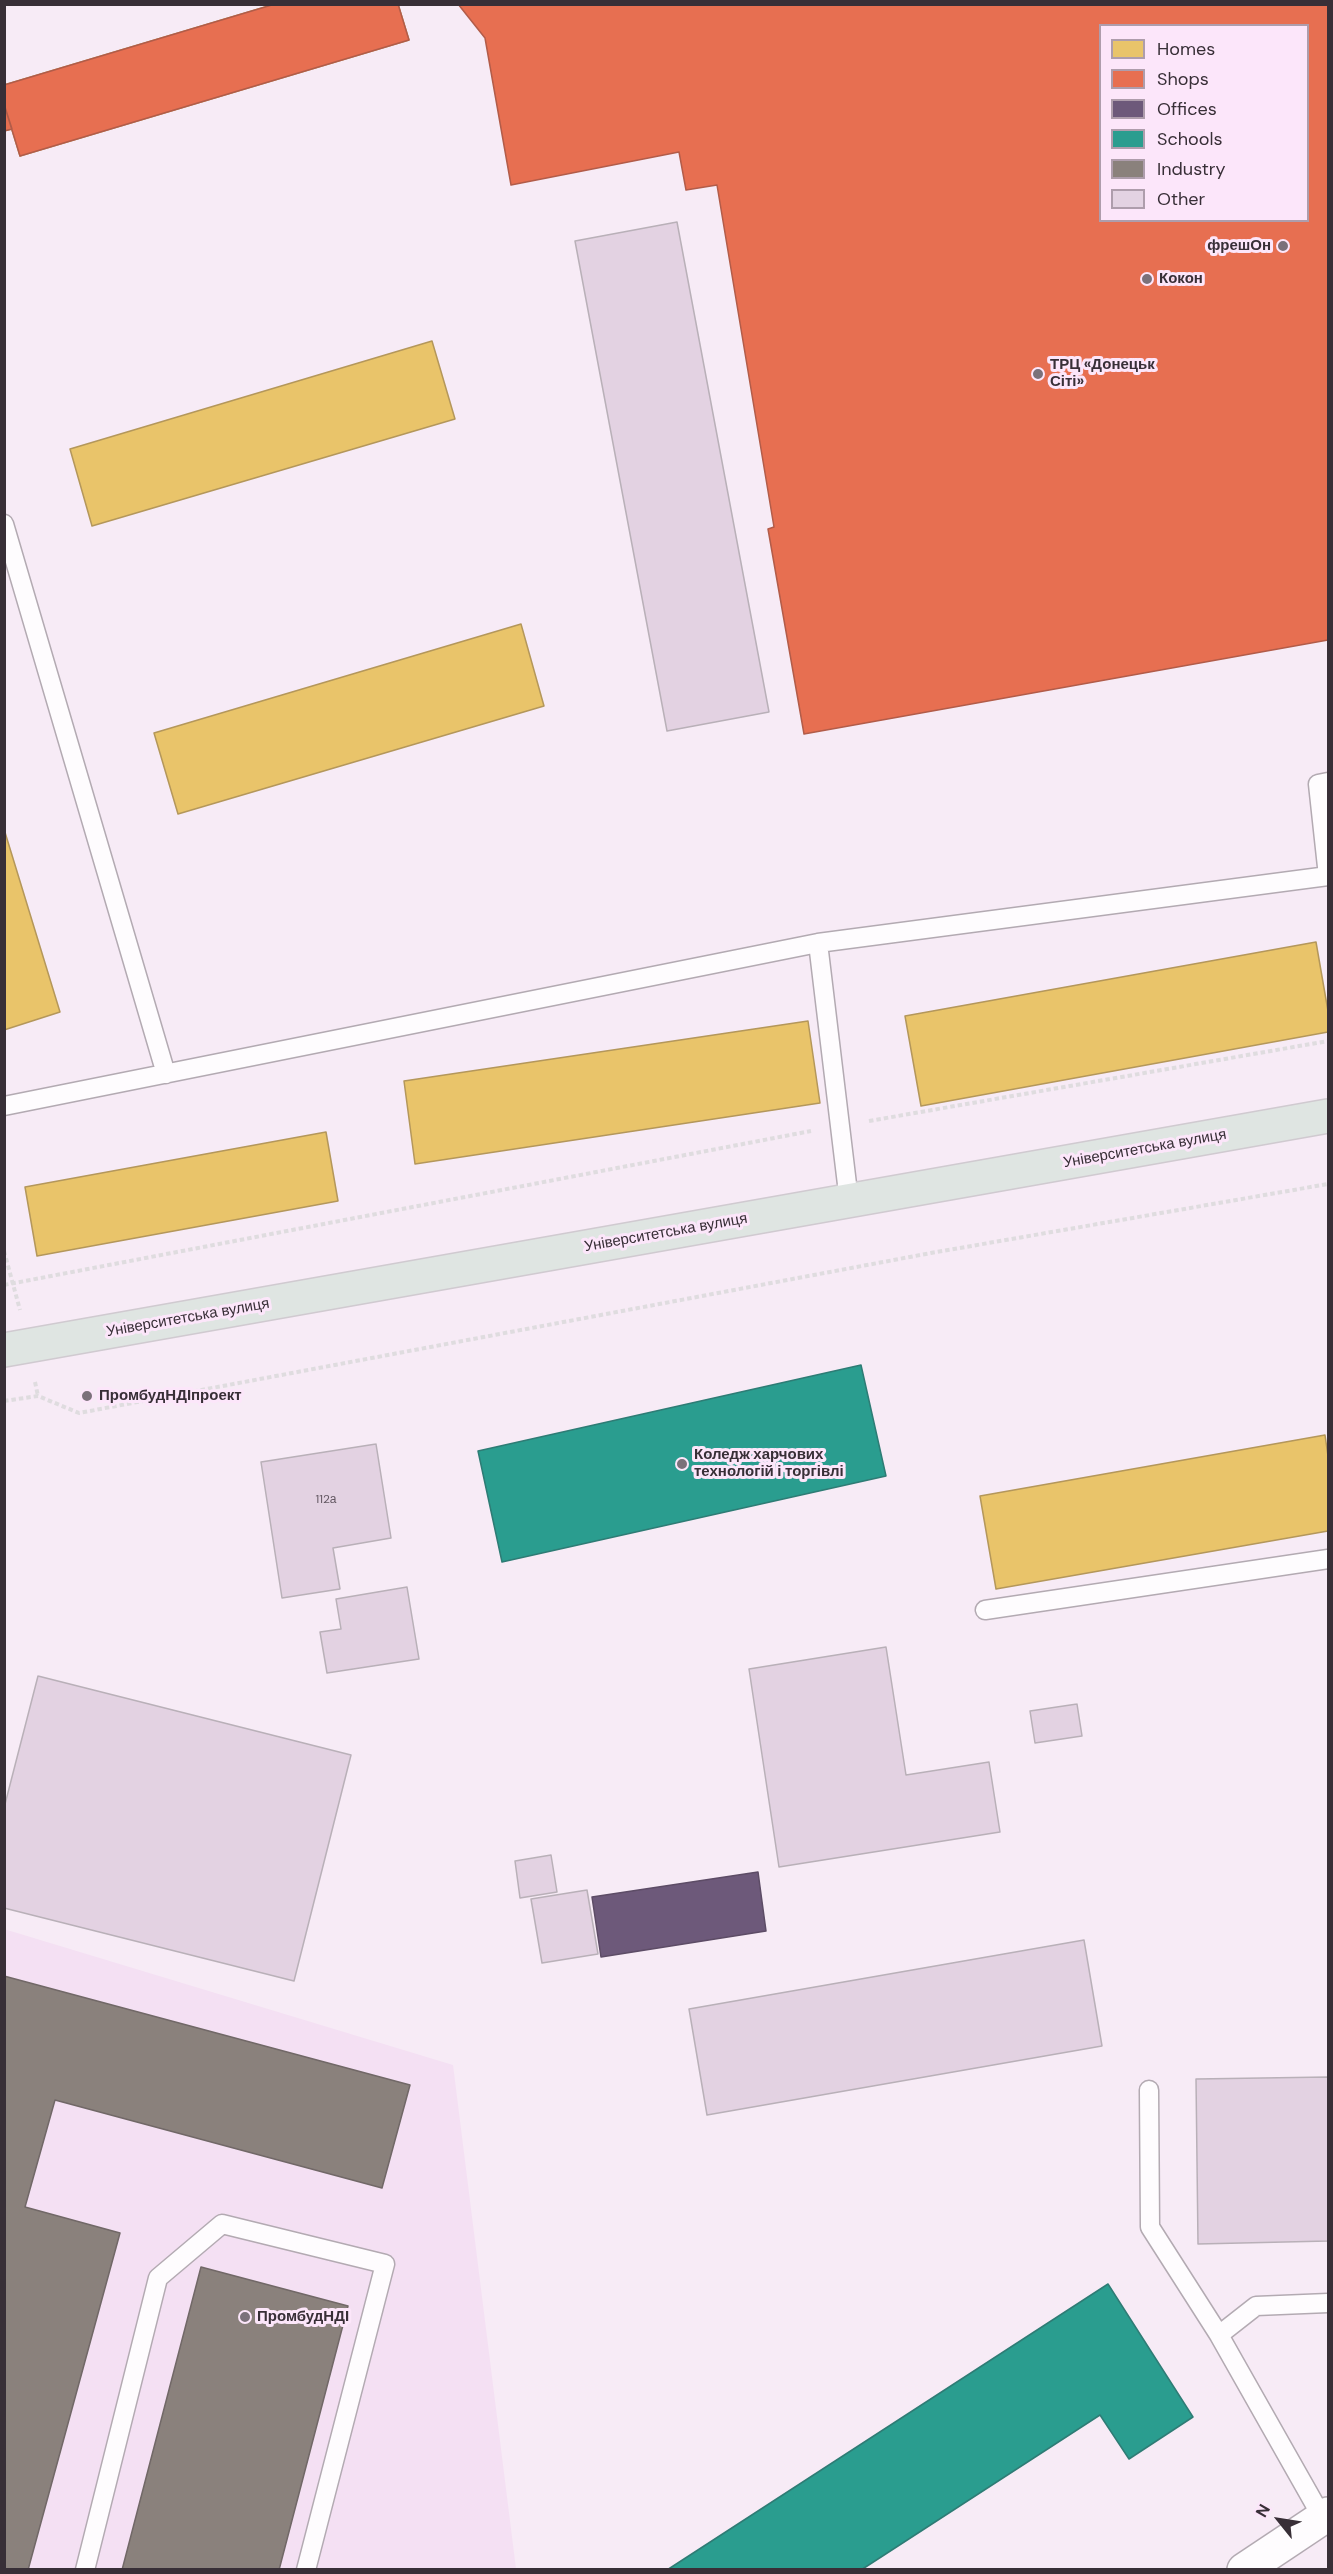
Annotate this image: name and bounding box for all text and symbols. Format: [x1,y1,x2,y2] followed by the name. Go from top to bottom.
[1099,24,1309,222] legend
[1157,37,1215,61] text: Homes
[1157,67,1209,91] text: Shops
[1157,97,1217,121] text: Offices
[1157,127,1222,151] text: Schools
[1157,157,1226,181] text: Industry
[1157,187,1205,211] text: Other
[1207,237,1271,255] place label: фрешОн
[1276,239,1290,253] marker: фрешОн
[1159,270,1203,288] place label: Кокон
[1140,272,1154,286] marker: Кокон
[1050,356,1155,391] place label: ТРЦ «Донецьк Сіті»
[1031,367,1045,381] marker: ТРЦ «Донецьк Сіті»
[1062,1126,1228,1172] street label: Університетська вулиця
[583,1210,749,1256] street label: Університетська вулиця
[105,1295,271,1341] street label: Університетська вулиця
[99,1387,242,1405] place label: ПромбудНДІпроект
[80,1389,94,1403] marker: ПромбудНДІпроект
[694,1446,844,1481] place label: Коледж харчових технологій і торгівлі
[675,1457,689,1471] marker: Коледж харчових технологій і торгівлі
[315,1493,337,1507] house number: 112а
[257,2308,349,2326] place label: ПромбудНДІ
[238,2310,252,2324] marker: ПромбудНДІ
[1249,2490,1309,2550] north arrow
[1251,2500,1275,2521] text: N

